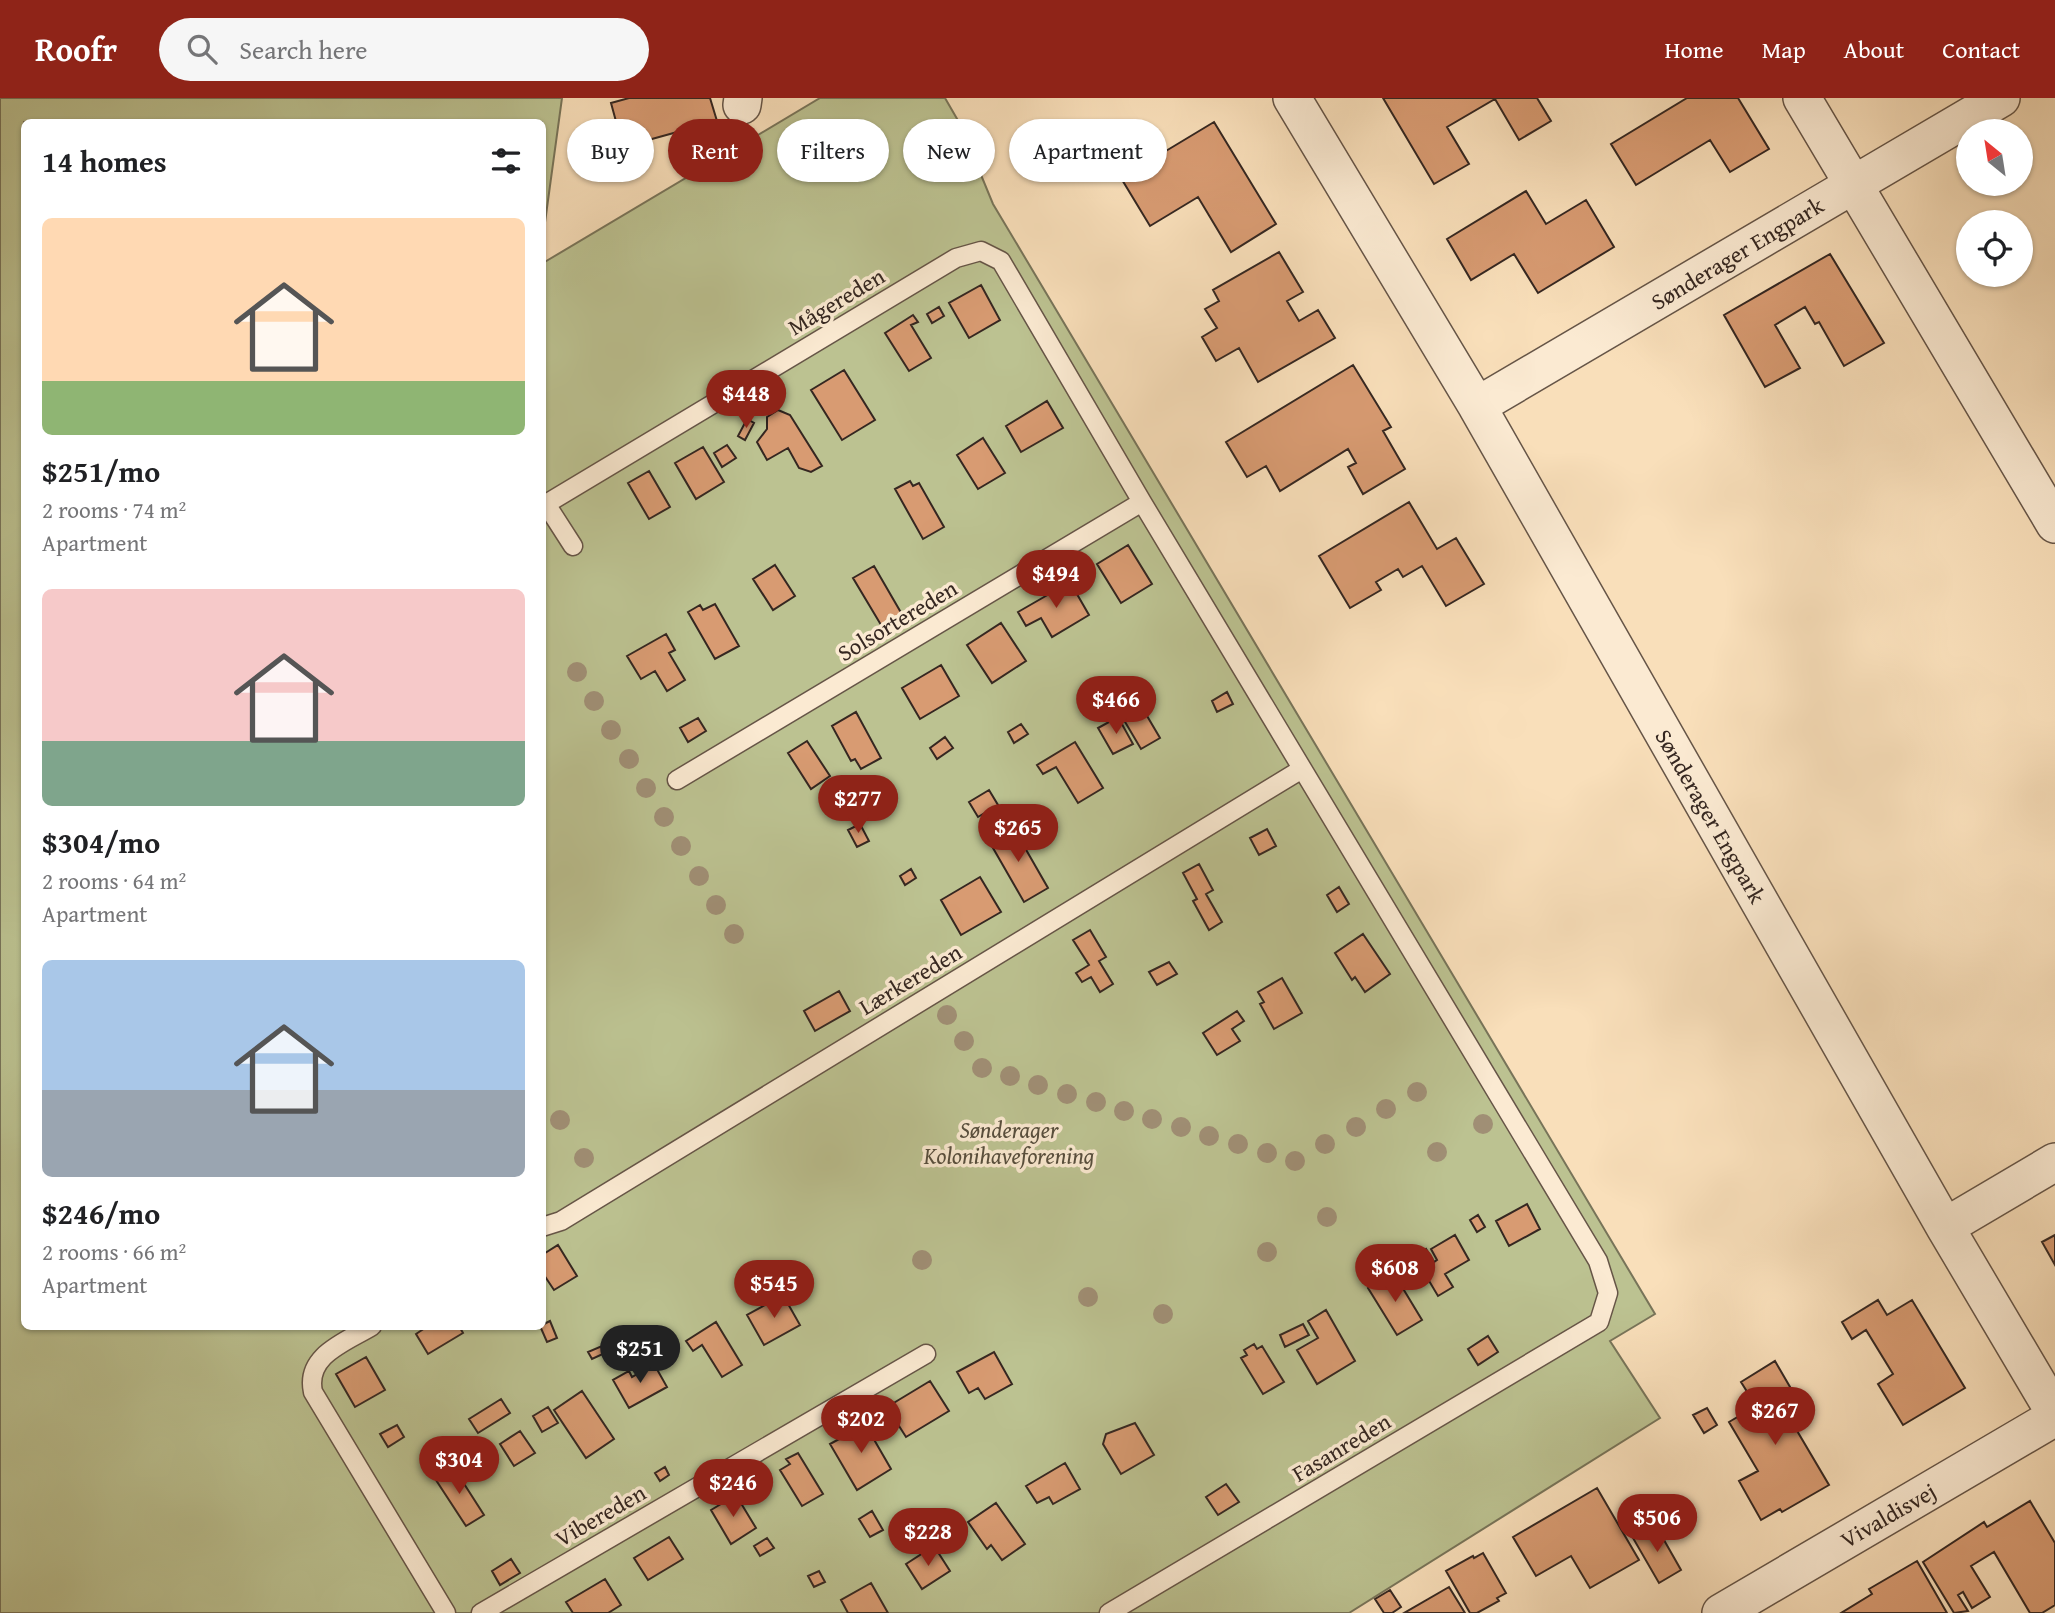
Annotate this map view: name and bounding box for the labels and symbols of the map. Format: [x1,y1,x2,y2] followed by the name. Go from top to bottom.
[1956,119,2034,196] north arrow
[1644,188,1830,318] street label: Sønderager Engpark
[781,259,891,343] street label: Mågereden
[705,370,787,430] pin: $448
[1015,550,1097,610] pin: $494
[831,571,963,669] street label: Solsortereden
[1075,676,1157,736] pin: $466
[1648,723,1775,910] street label: Sønderager Engpark
[817,776,899,835] pin: $277
[977,804,1059,864] pin: $265
[852,935,968,1023] street label: Lærkereden
[923,1113,1095,1172] park label: Sønderager Kolonihaveforening
[1354,1244,1436,1304] pin: $608
[733,1260,815,1320] pin: $545
[599,1326,681,1385] pin: $251
[1734,1388,1816,1447] pin: $267
[820,1396,902,1455] pin: $202
[1285,1404,1397,1489] street label: Fasanreden
[418,1436,500,1496] pin: $304
[692,1460,774,1519] pin: $246
[1834,1474,1942,1556] street label: Vivaldisvej
[548,1476,652,1554] street label: Vibereden
[1616,1494,1698,1554] pin: $506
[887,1508,969,1568] pin: $228

